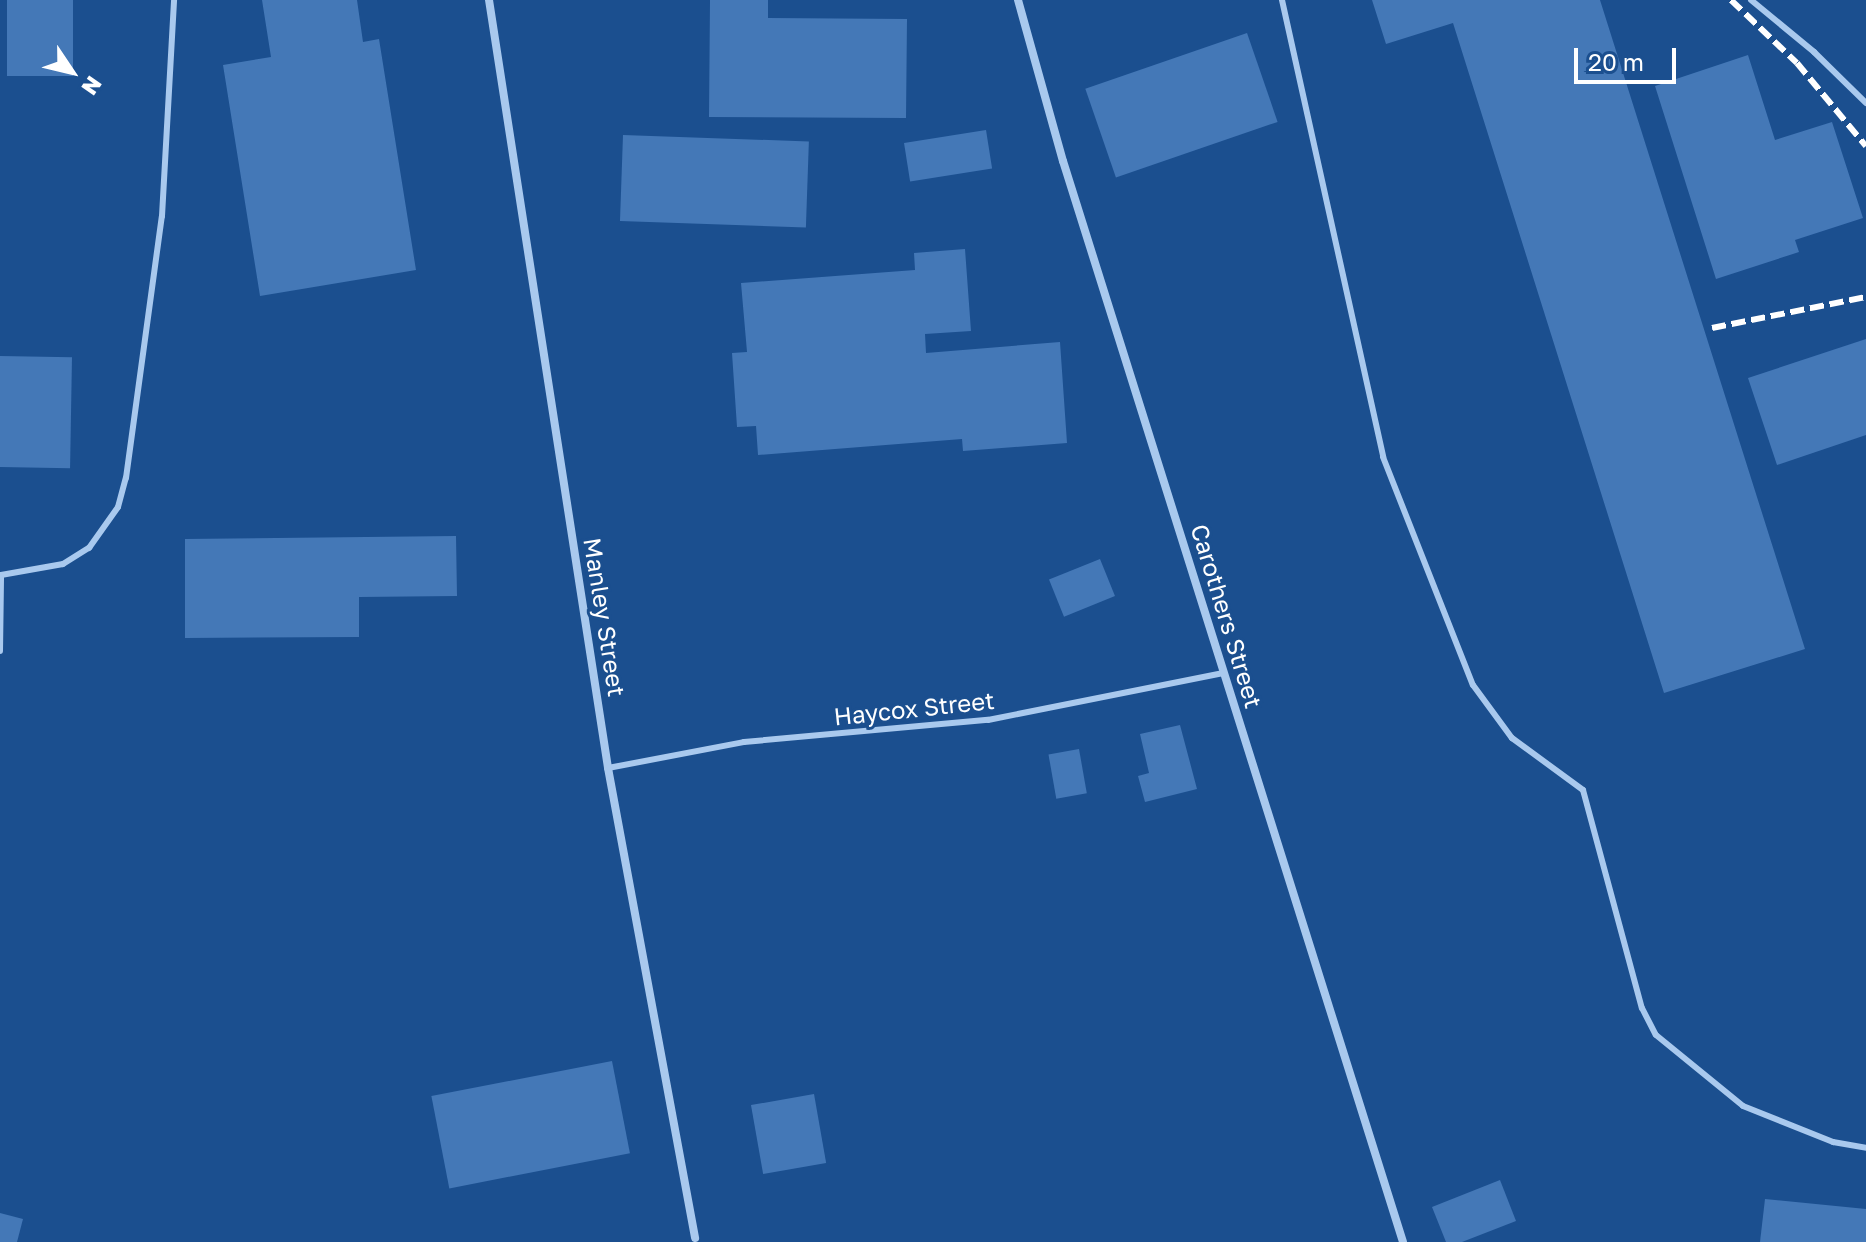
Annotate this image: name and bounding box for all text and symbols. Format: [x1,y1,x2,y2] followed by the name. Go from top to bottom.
[32,32,112,112] north arrow
[1578,32,1680,82] scale bar
[1588,47,1644,76] text: 20 m
[76,71,108,101] text: N
[1185,521,1269,711] street label: Carothers Street
[578,536,632,698] street label: Manley Street
[832,685,996,731] street label: Haycox Street

